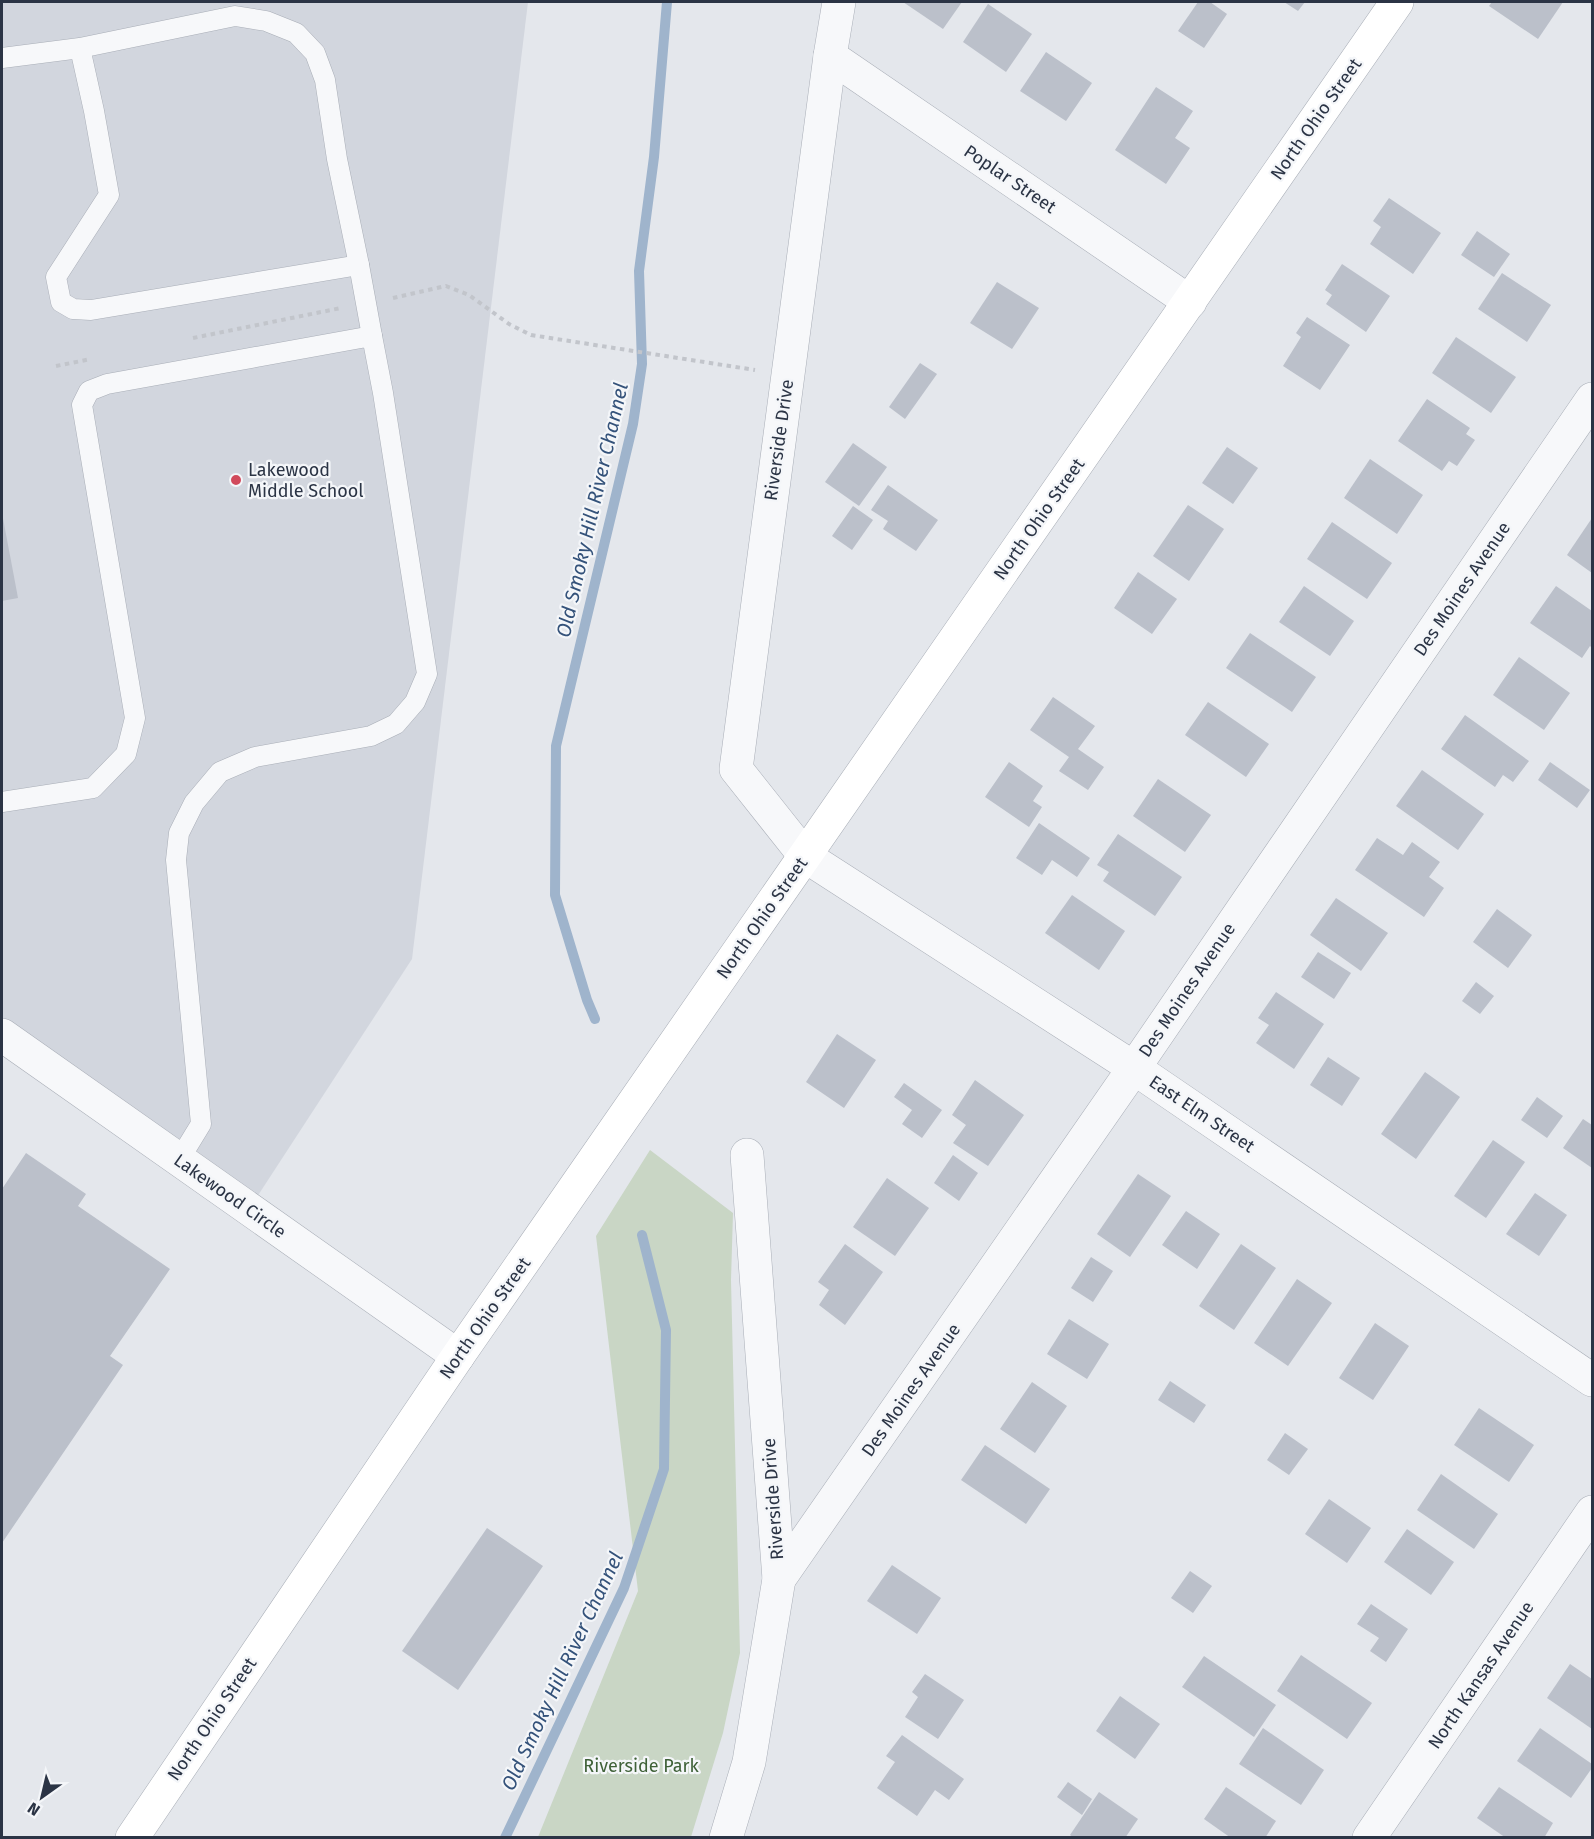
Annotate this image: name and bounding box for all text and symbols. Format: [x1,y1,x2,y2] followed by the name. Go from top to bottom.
[1266,53,1367,184] street label: North Ohio Street
[960,140,1061,218] street label: Poplar Street
[760,378,798,502] street label: Riverside Drive
[551,380,633,640] water label: Old Smoky Hill River Channel
[989,453,1090,584] street label: North Ohio Street
[248,459,364,502] place label: Lakewood Middle School
[229,473,243,487] marker: Lakewood Middle School
[1409,518,1515,660] street label: Des Moines Avenue
[712,852,813,983] street label: North Ohio Street
[1134,919,1240,1061] street label: Des Moines Avenue
[1145,1071,1259,1158] street label: East Elm Street
[170,1149,290,1243] street label: Lakewood Circle
[435,1252,536,1383] street label: North Ohio Street
[857,1319,965,1461] street label: Des Moines Avenue
[758,1437,788,1561] street label: Riverside Drive
[496,1548,628,1794] water label: Old Smoky Hill River Channel
[1423,1597,1539,1753] street label: North Kansas Avenue
[163,1653,262,1785] street label: North Ohio Street
[583,1755,700,1777] park label: Riverside Park
[12,1767,72,1827] north arrow
[24,1798,44,1820] text: N

